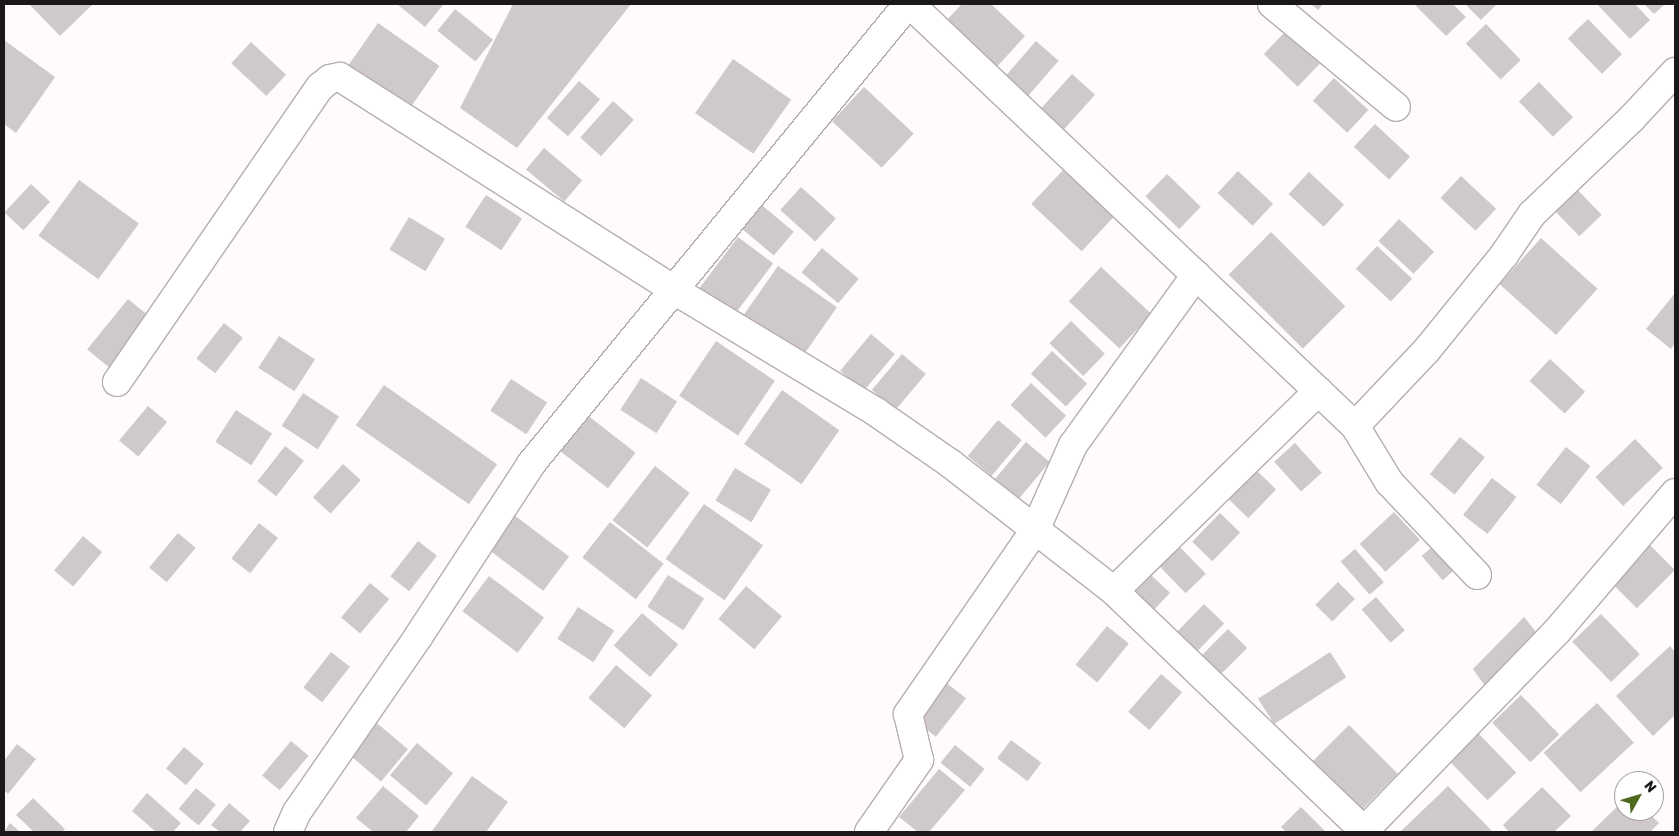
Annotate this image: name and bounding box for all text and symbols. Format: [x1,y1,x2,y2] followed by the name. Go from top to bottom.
[1614,771,1664,821] north arrow
[1640,778,1660,796] text: N

